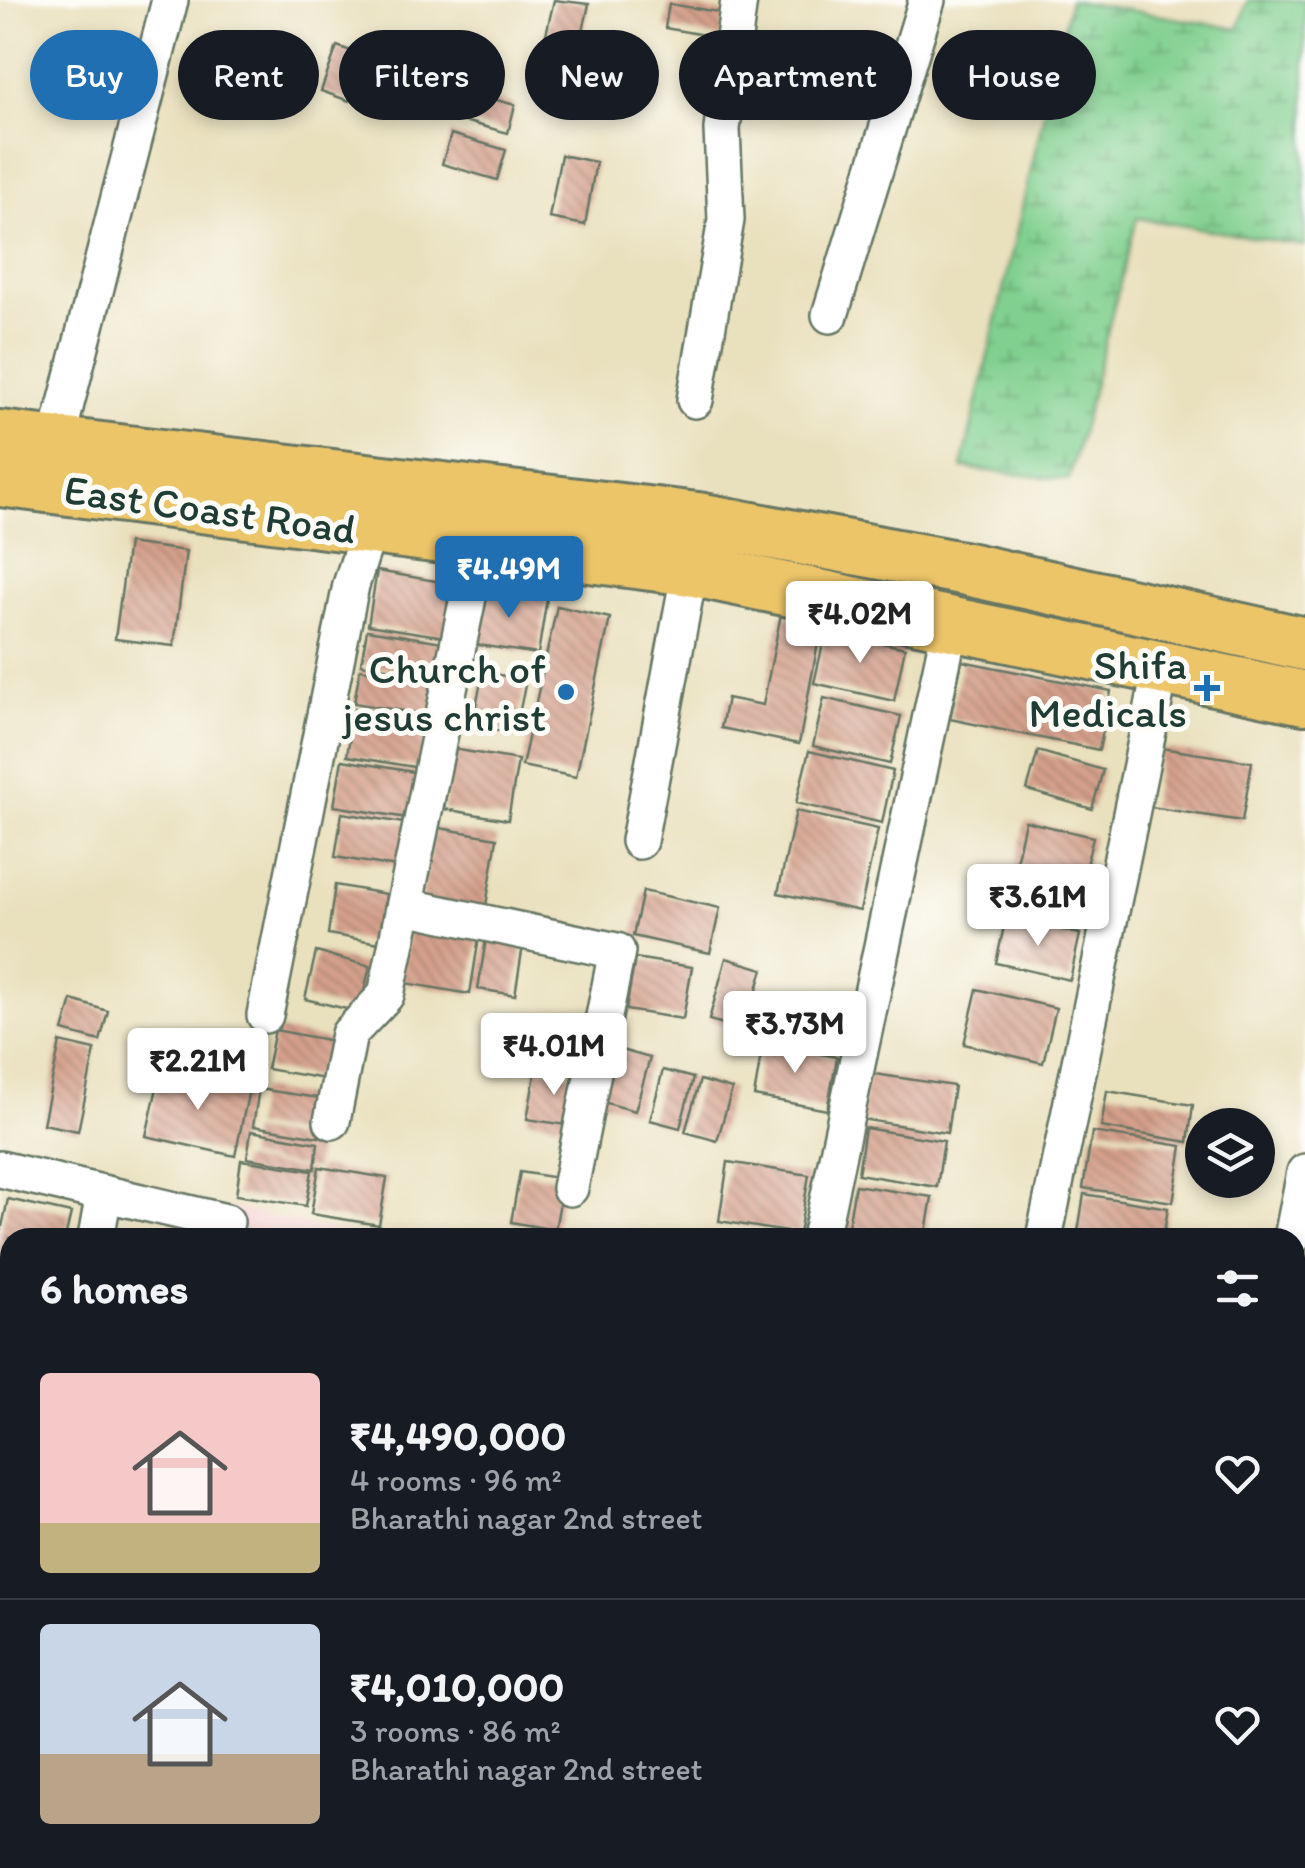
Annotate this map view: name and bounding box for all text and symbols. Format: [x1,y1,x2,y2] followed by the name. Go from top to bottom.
[30,30,158,120] chip: Buy
[178,30,319,120] chip: Rent
[339,30,505,120] chip: Filters
[525,30,659,120] chip: New
[679,30,912,120] chip: Apartment
[932,30,1096,120] chip: House
[61,463,359,555] street label: East Coast Road
[428,536,590,621] pin: ₹4.49M
[457,549,561,587] text: ₹4.49M
[779,581,941,666] pin: ₹4.02M
[808,594,912,632] text: ₹4.02M
[1029,639,1187,738] place label: Shifa Medicals
[342,643,546,742] place label: Church of jesus christ
[1196,677,1218,699] marker: Shifa Medicals
[555,681,577,703] marker: Church of jesus christ
[957,864,1119,949] pin: ₹3.61M
[989,877,1087,915] text: ₹3.61M
[714,991,876,1076] pin: ₹3.73M
[745,1004,845,1042] text: ₹3.73M
[473,1013,635,1098] pin: ₹4.01M
[503,1026,605,1064] text: ₹4.01M
[117,1028,279,1113] pin: ₹2.21M
[149,1041,247,1079] text: ₹2.21M
[1185,1108,1275,1198] map controls
[1185,1108,1275,1198] button: layers
[1210,1261,1265,1316] icon: filters
[40,1263,188,1314] text: 6 homes
[350,1410,566,1461] text: ₹4,490,000
[120,1413,240,1533] icon: home
[1210,1446,1265,1501] icon: heart
[350,1461,562,1499] text: 4 rooms · 96 m²
[350,1499,703,1537] text: Bharathi nagar 2nd street
[350,1661,565,1712] text: ₹4,010,000
[120,1664,240,1784] icon: home
[1210,1697,1265,1752] icon: heart
[350,1712,561,1750] text: 3 rooms · 86 m²
[350,1750,703,1788] text: Bharathi nagar 2nd street

